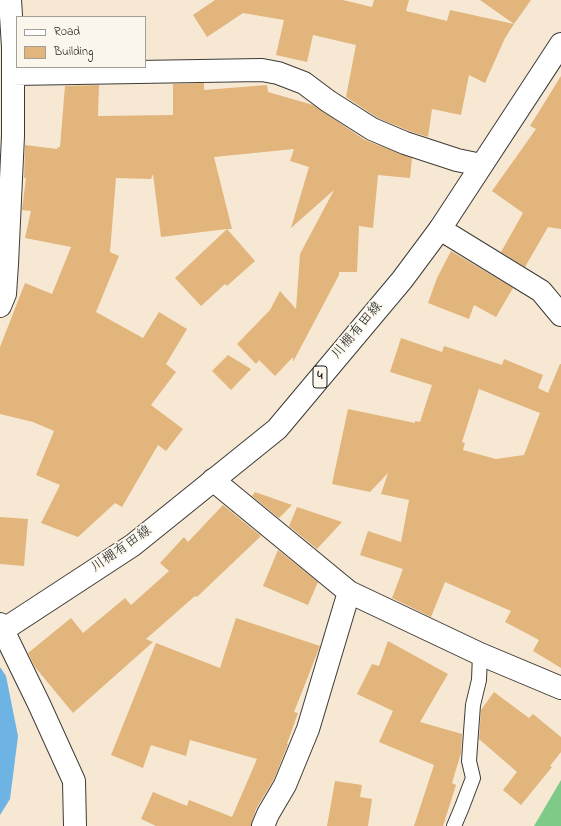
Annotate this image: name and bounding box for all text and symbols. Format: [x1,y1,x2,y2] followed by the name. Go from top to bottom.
[16,16,146,68] legend
[54,23,80,41] text: Road
[54,43,93,61] text: Building
[329,299,387,363] street label: 川棚有田線
[313,366,327,388] road number: 4
[89,523,155,577] street label: 川棚有田線

